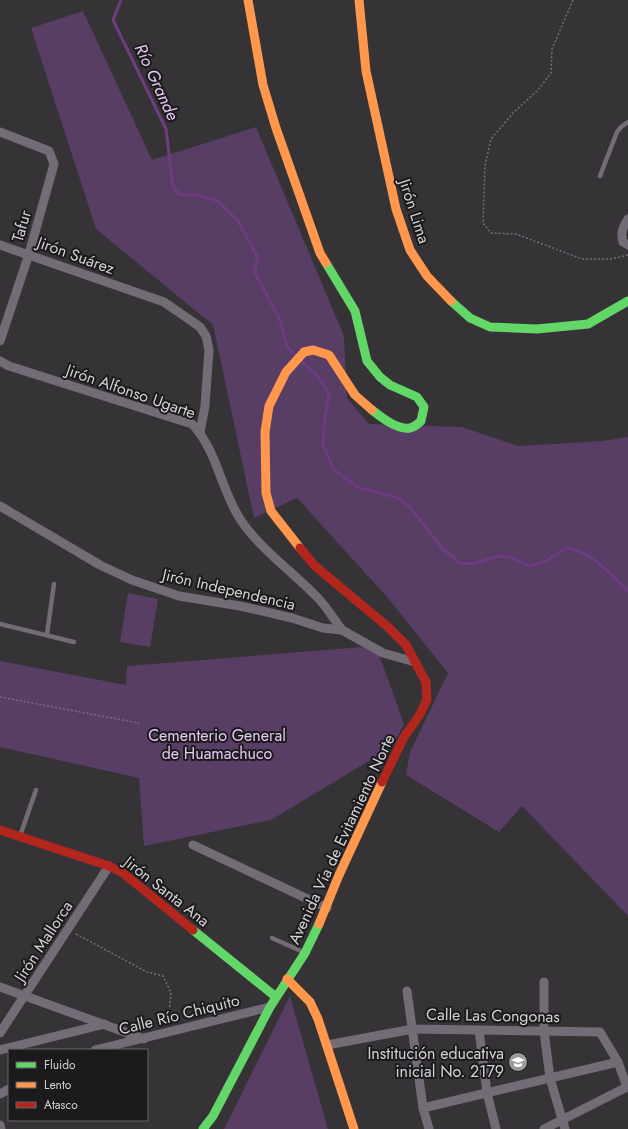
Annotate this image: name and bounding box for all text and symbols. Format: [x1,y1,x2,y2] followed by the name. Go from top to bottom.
[129,40,185,125] water label: Río Grande
[393,174,436,246] street label: Jirón Lima
[6,207,37,245] street label: Tafur
[32,230,118,280] street label: Jirón Suárez
[61,358,199,424] street label: Jirón Alfonso Ugarte
[158,563,298,616] street label: Jirón Independencia
[148,724,286,765] park label: Cementerio General de Huamachuco
[283,730,400,948] street label: Avenida Vía de Evitamiento Norte
[117,849,214,932] street label: Jirón Santa Ana
[7,896,78,988] street label: Jirón Mallorca
[116,988,242,1041] street label: Calle Río Chiquito
[426,1003,560,1028] street label: Calle Las Congonas
[367,1042,504,1083] place label: Institución educativa inicial No. 2179
[8,1049,148,1121] legend
[507,1051,529,1073] school or university icon: Institución educativa inicial No. 2179
[44,1056,76,1074] text: Fluido
[44,1076,72,1094] text: Lento
[44,1096,78,1114] text: Atasco

